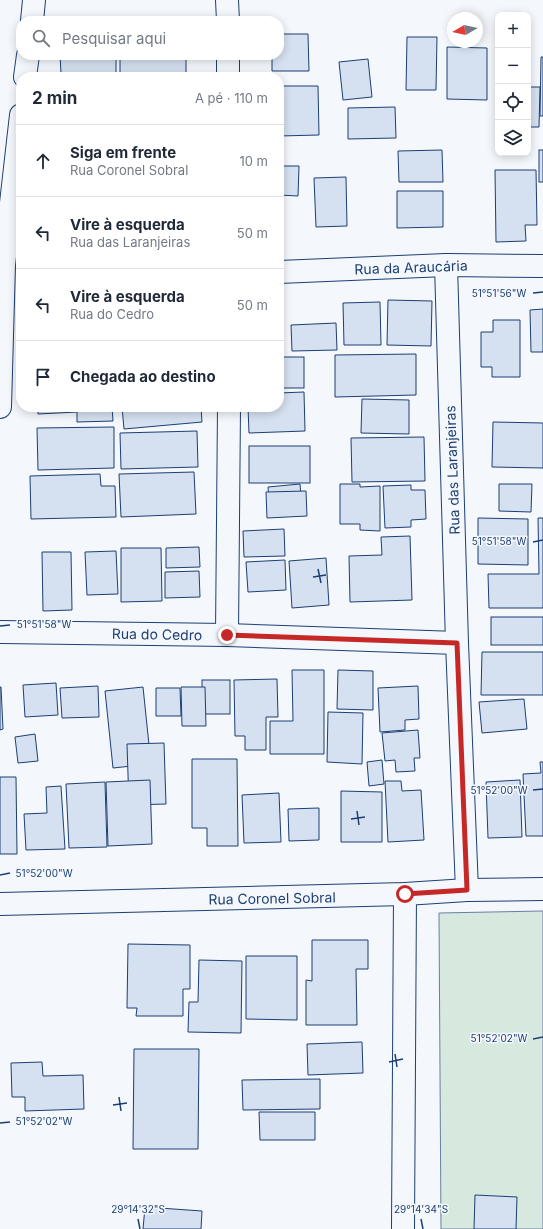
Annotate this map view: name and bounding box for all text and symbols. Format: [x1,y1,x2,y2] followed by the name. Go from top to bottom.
[447,12,483,48] north arrow
[495,12,531,156] map controls
[495,12,531,48] button: +
[16,16,284,60] search box
[30,27,52,49] icon: search
[62,29,166,48] text: Pesquisar aqui
[495,48,531,84] button: −
[495,84,531,120] button: locate
[32,88,77,108] text: 2 min
[195,90,268,106] text: A pé · 110 m
[495,120,531,156] button: layers
[70,143,176,162] text: Siga em frente
[32,150,54,172] icon: ahead
[239,153,268,169] text: 10 m
[70,162,188,178] text: Rua Coronel Sobral
[70,215,185,234] text: Vire à esquerda
[32,222,54,244] icon: left
[237,225,268,241] text: 50 m
[70,234,190,250] text: Rua das Laranjeiras
[354,257,468,277] street label: Rua da Araucária
[70,287,185,306] text: Vire à esquerda
[472,287,526,299] text: 51°51'56"W
[32,294,54,316] icon: left
[237,297,268,313] text: 50 m
[70,306,154,322] text: Rua do Cedro
[32,366,54,388] icon: arrive
[70,367,216,386] text: Chegada ao destino
[441,405,463,535] street label: Rua das Laranjeiras
[472,535,526,547] text: 51°51'58"W
[17,618,71,630] text: 51°51'58"W
[112,625,202,643] street label: Rua do Cedro
[218,626,236,644] route end
[470,784,528,796] text: 51°52'00"W
[15,867,73,879] text: 51°52'00"W
[396,885,414,903] route start
[208,888,336,908] street label: Rua Coronel Sobral
[471,1032,528,1044] text: 51°52'02"W
[16,1115,73,1127] text: 51°52'02"W
[111,1203,165,1215] text: 29°14'32"S
[394,1203,448,1215] text: 29°14'34"S

